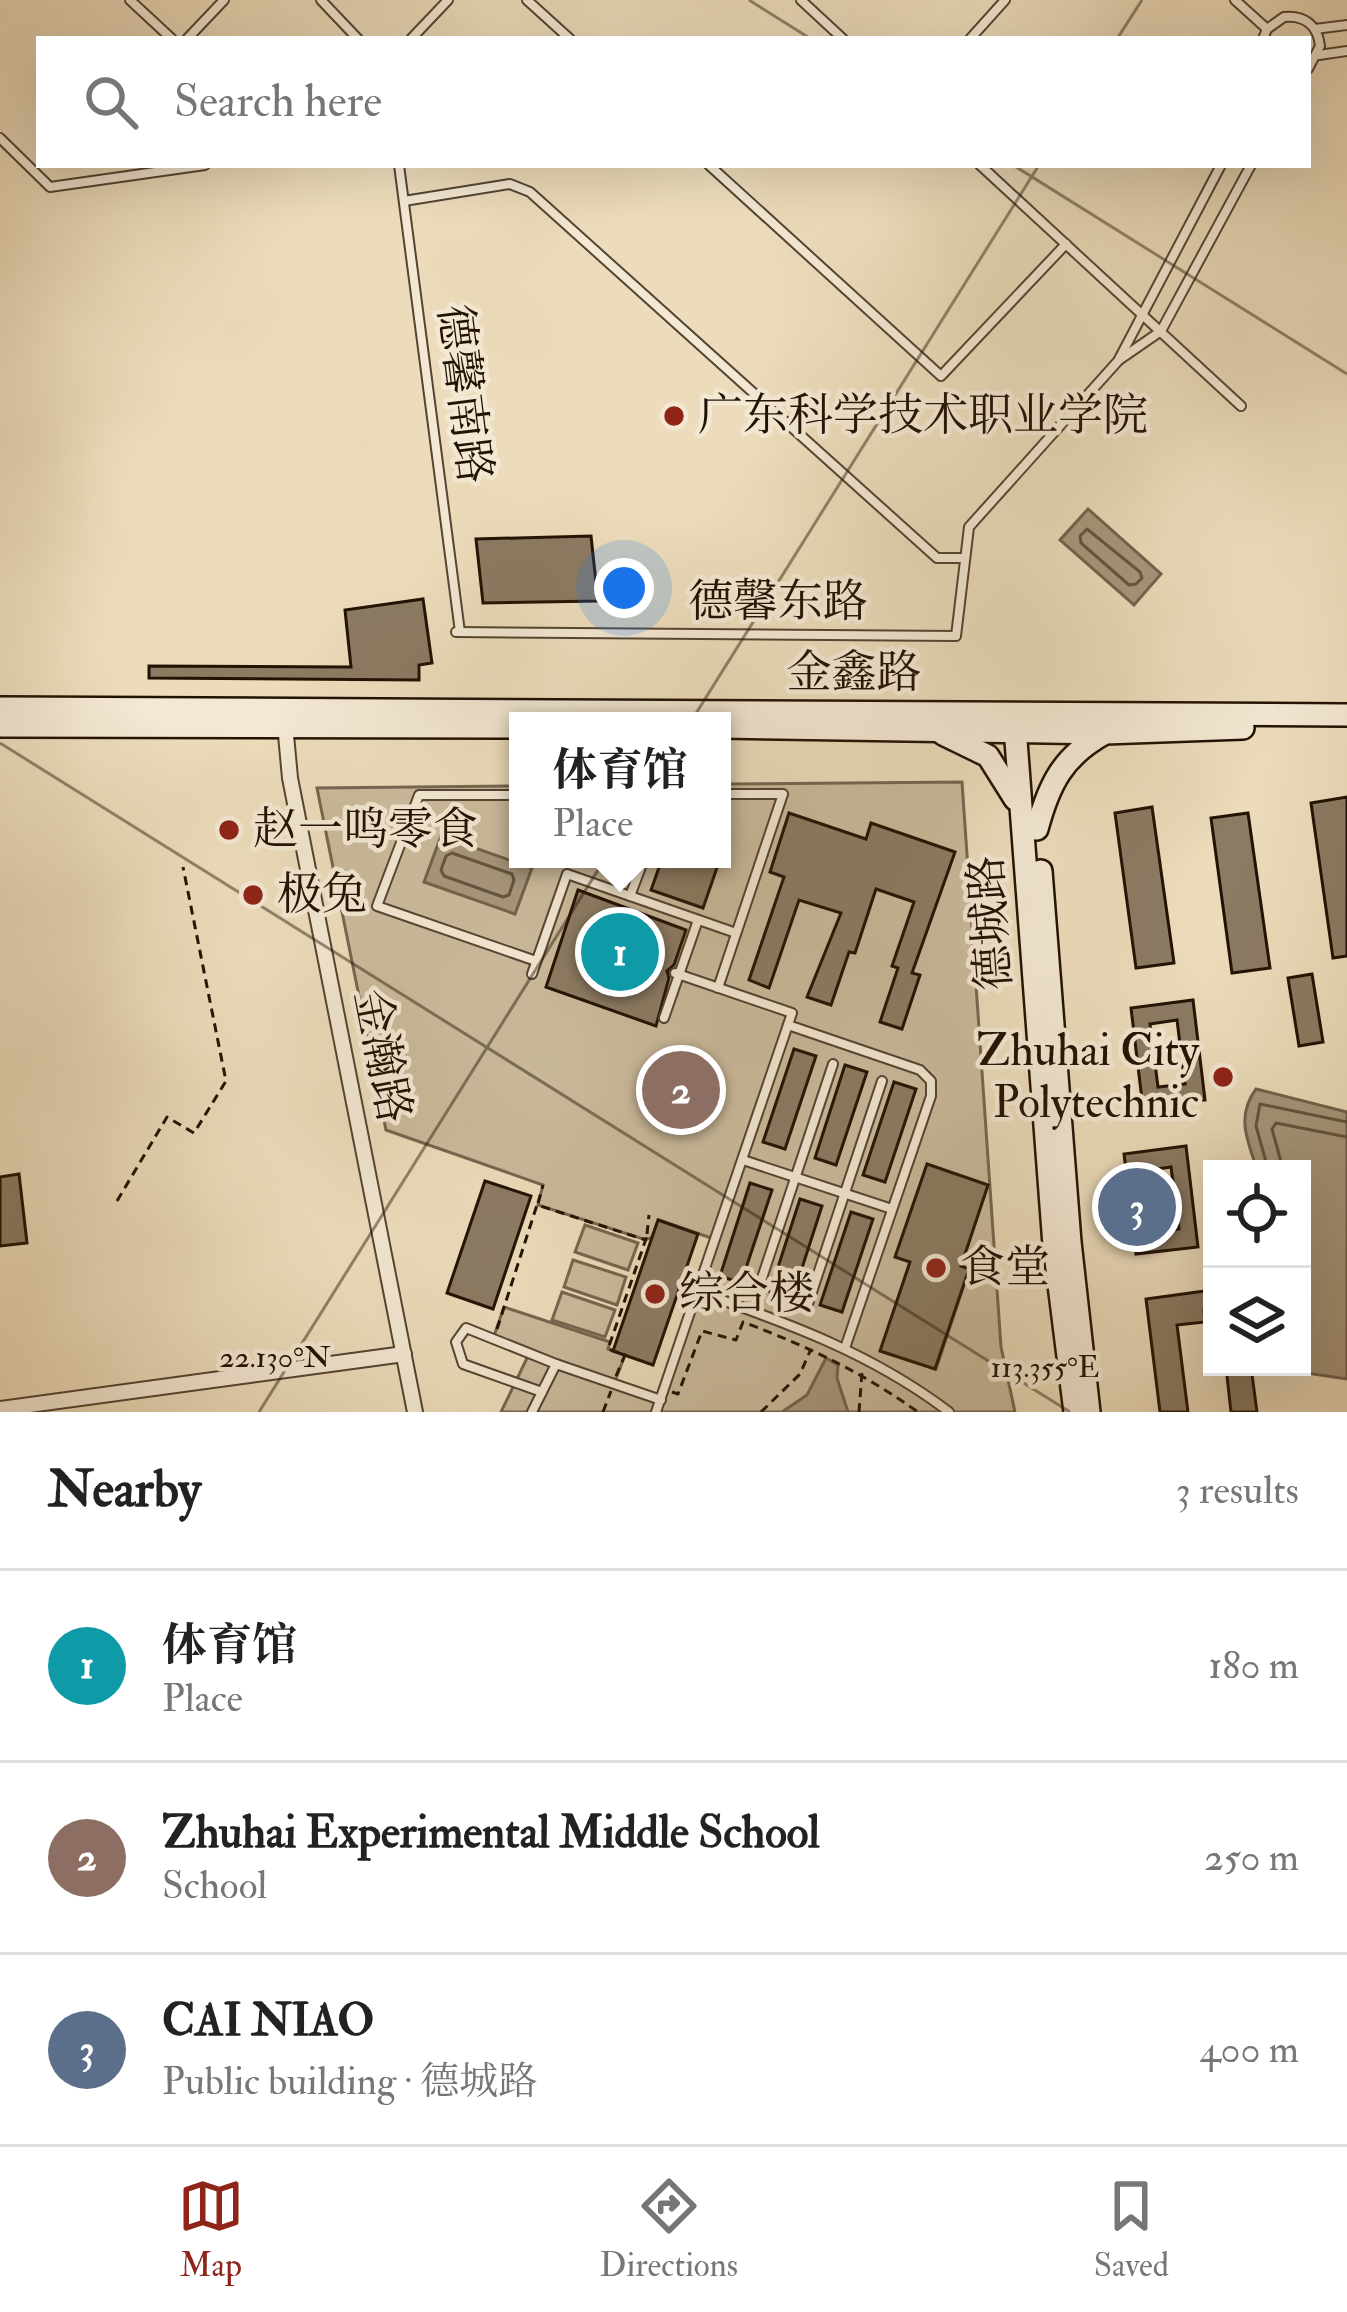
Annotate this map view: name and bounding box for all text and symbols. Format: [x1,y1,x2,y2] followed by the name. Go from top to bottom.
[36,36,1311,168] search box
[78,69,144,135] icon: search
[174,74,382,130] text: Search here
[425,301,503,487] street label: 德馨南路
[698,388,1148,444] place label: 广东科学技术职业学院
[661,403,687,429] marker: 广东科学技术职业学院
[594,558,654,618] your location
[688,574,868,630] street label: 德馨东路
[786,645,922,701] street label: 金鑫路
[509,712,731,868] popup
[552,743,688,799] text: 体育馆
[552,799,633,848] text: Place
[253,802,478,858] place label: 赵一鸣零食
[216,817,242,843] marker: 赵一鸣零食
[958,854,1024,992] street label: 德城路
[277,867,367,923] place label: 极兔
[240,882,266,908] marker: 极兔
[581,907,659,997] pin: 1
[342,984,422,1128] street label: 金瀚路
[976,1023,1200,1131] place label: Zhuhai City Polytechnic
[642,1045,720,1135] pin: 2
[1210,1064,1236,1090] marker: Zhuhai City Polytechnic
[1203,1160,1311,1376] map controls
[1203,1160,1311,1268] button: locate
[1098,1162,1176,1252] pin: 3
[960,1240,1050,1296] place label: 食堂
[923,1255,949,1281] marker: 食堂
[679,1266,814,1322] place label: 综合楼
[1203,1268,1311,1376] button: layers
[642,1281,668,1307] marker: 综合楼
[219,1339,331,1376] text: 22.130°N
[991,1349,1099,1386] text: 113.355°E
[48,1458,201,1522] text: Nearby
[1176,1466,1299,1515] text: 3 results
[162,1618,297,1674] text: 体育馆
[80,1641,94,1690] text: 1
[1208,1641,1299,1690] text: 180 m
[162,1674,243,1723] text: Place
[162,1805,820,1861] text: Zhuhai Experimental Middle School
[77,1833,97,1882] text: 2
[1204,1833,1299,1882] text: 250 m
[162,1861,267,1910] text: School
[162,1993,374,2049] text: CAI NIAO
[80,2025,94,2074] text: 3
[1200,2025,1299,2074] text: 400 m
[162,2057,537,2106] text: Public building · 德城路
[178,2173,244,2286] tab: Map
[600,2173,738,2286] tab: Directions
[1094,2173,1169,2286] tab: Saved

